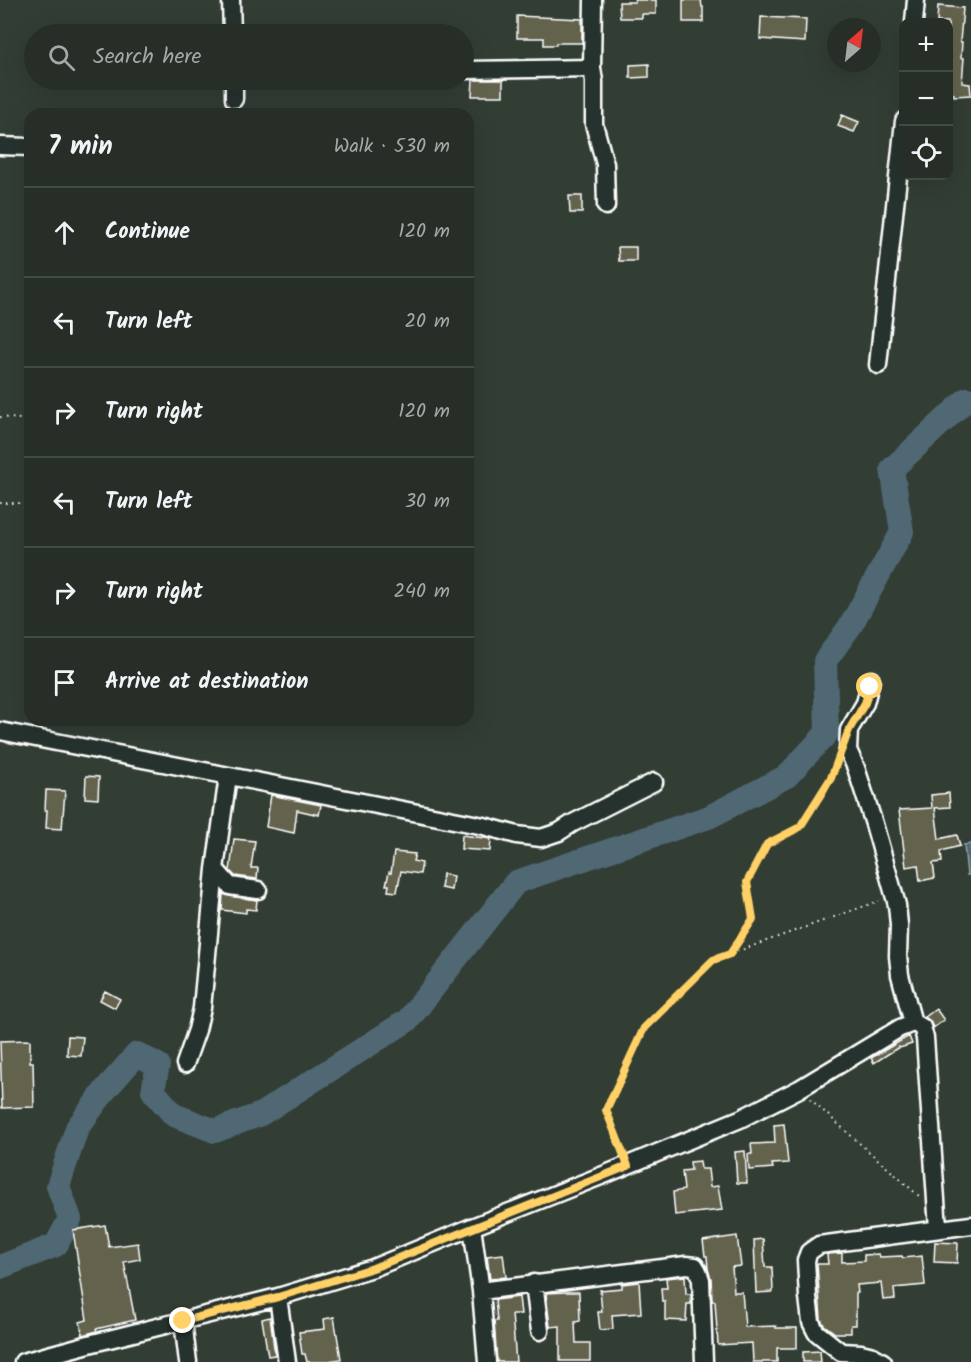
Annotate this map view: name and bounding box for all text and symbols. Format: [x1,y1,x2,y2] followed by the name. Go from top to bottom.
[827,18,881,72] north arrow
[899,18,953,180] map controls
[899,18,953,72] button: +
[24,24,474,90] search box
[93,40,201,75] text: Search here
[45,41,78,74] icon: search
[899,72,953,126] button: −
[48,126,113,168] text: 7 min
[899,126,953,180] button: locate
[334,131,450,163] text: Walk · 530 m
[105,215,190,250] text: Continue
[48,216,81,249] icon: ahead
[398,216,450,248] text: 120 m
[105,305,192,340] text: Turn left
[48,306,81,339] icon: left
[404,306,450,338] text: 20 m
[105,395,203,430] text: Turn right
[48,396,81,429] icon: right
[398,396,450,428] text: 120 m
[105,485,192,520] text: Turn left
[48,486,81,519] icon: left
[405,486,450,518] text: 30 m
[105,575,203,610] text: Turn right
[48,576,81,609] icon: right
[393,576,450,608] text: 240 m
[105,665,308,700] text: Arrive at destination
[48,666,81,699] icon: arrive
[856,673,882,699] route start
[169,1307,195,1333] route end

